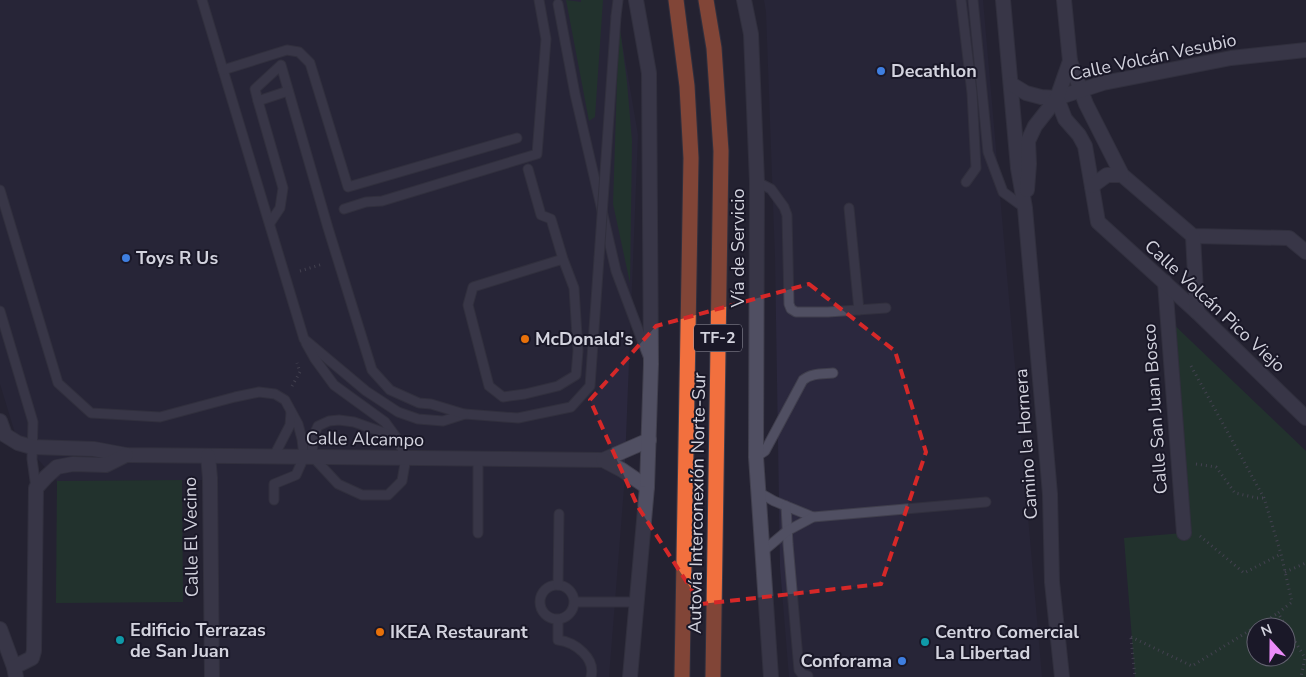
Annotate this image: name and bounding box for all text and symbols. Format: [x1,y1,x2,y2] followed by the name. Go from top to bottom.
[1067,28,1239,86] street label: Calle Volcán Vesubio
[891,59,977,83] place label: Decathlon
[875,65,887,77] marker: Decathlon
[726,188,750,309] street label: Vía de Servicio
[1139,234,1291,378] street label: Calle Volcán Pico Viejo
[136,246,218,270] place label: Toys R Us
[120,252,132,264] marker: Toys R Us
[1137,323,1173,495] street label: Calle San Juan Bosco
[694,324,742,352] road number: TF-2
[535,327,633,351] place label: McDonald's
[519,333,531,345] marker: McDonald's
[1009,368,1043,520] street label: Camino la Hornera
[683,372,711,634] street label: Autovía Interconexión Norte-Sur
[306,426,424,452] street label: Calle Alcampo
[178,477,204,597] street label: Calle El Vecino
[1246,617,1296,667] north arrow
[130,618,266,663] place label: Edificio Terrazas de San Juan
[390,620,528,644] place label: IKEA Restaurant
[935,620,1079,665] place label: Centro Comercial La Libertad
[1258,620,1275,641] text: N
[374,626,386,638] marker: IKEA Restaurant
[114,634,126,646] marker: Edificio Terrazas de San Juan
[919,636,931,648] marker: Centro Comercial La Libertad
[800,649,892,673] place label: Conforama
[896,655,908,667] marker: Conforama

